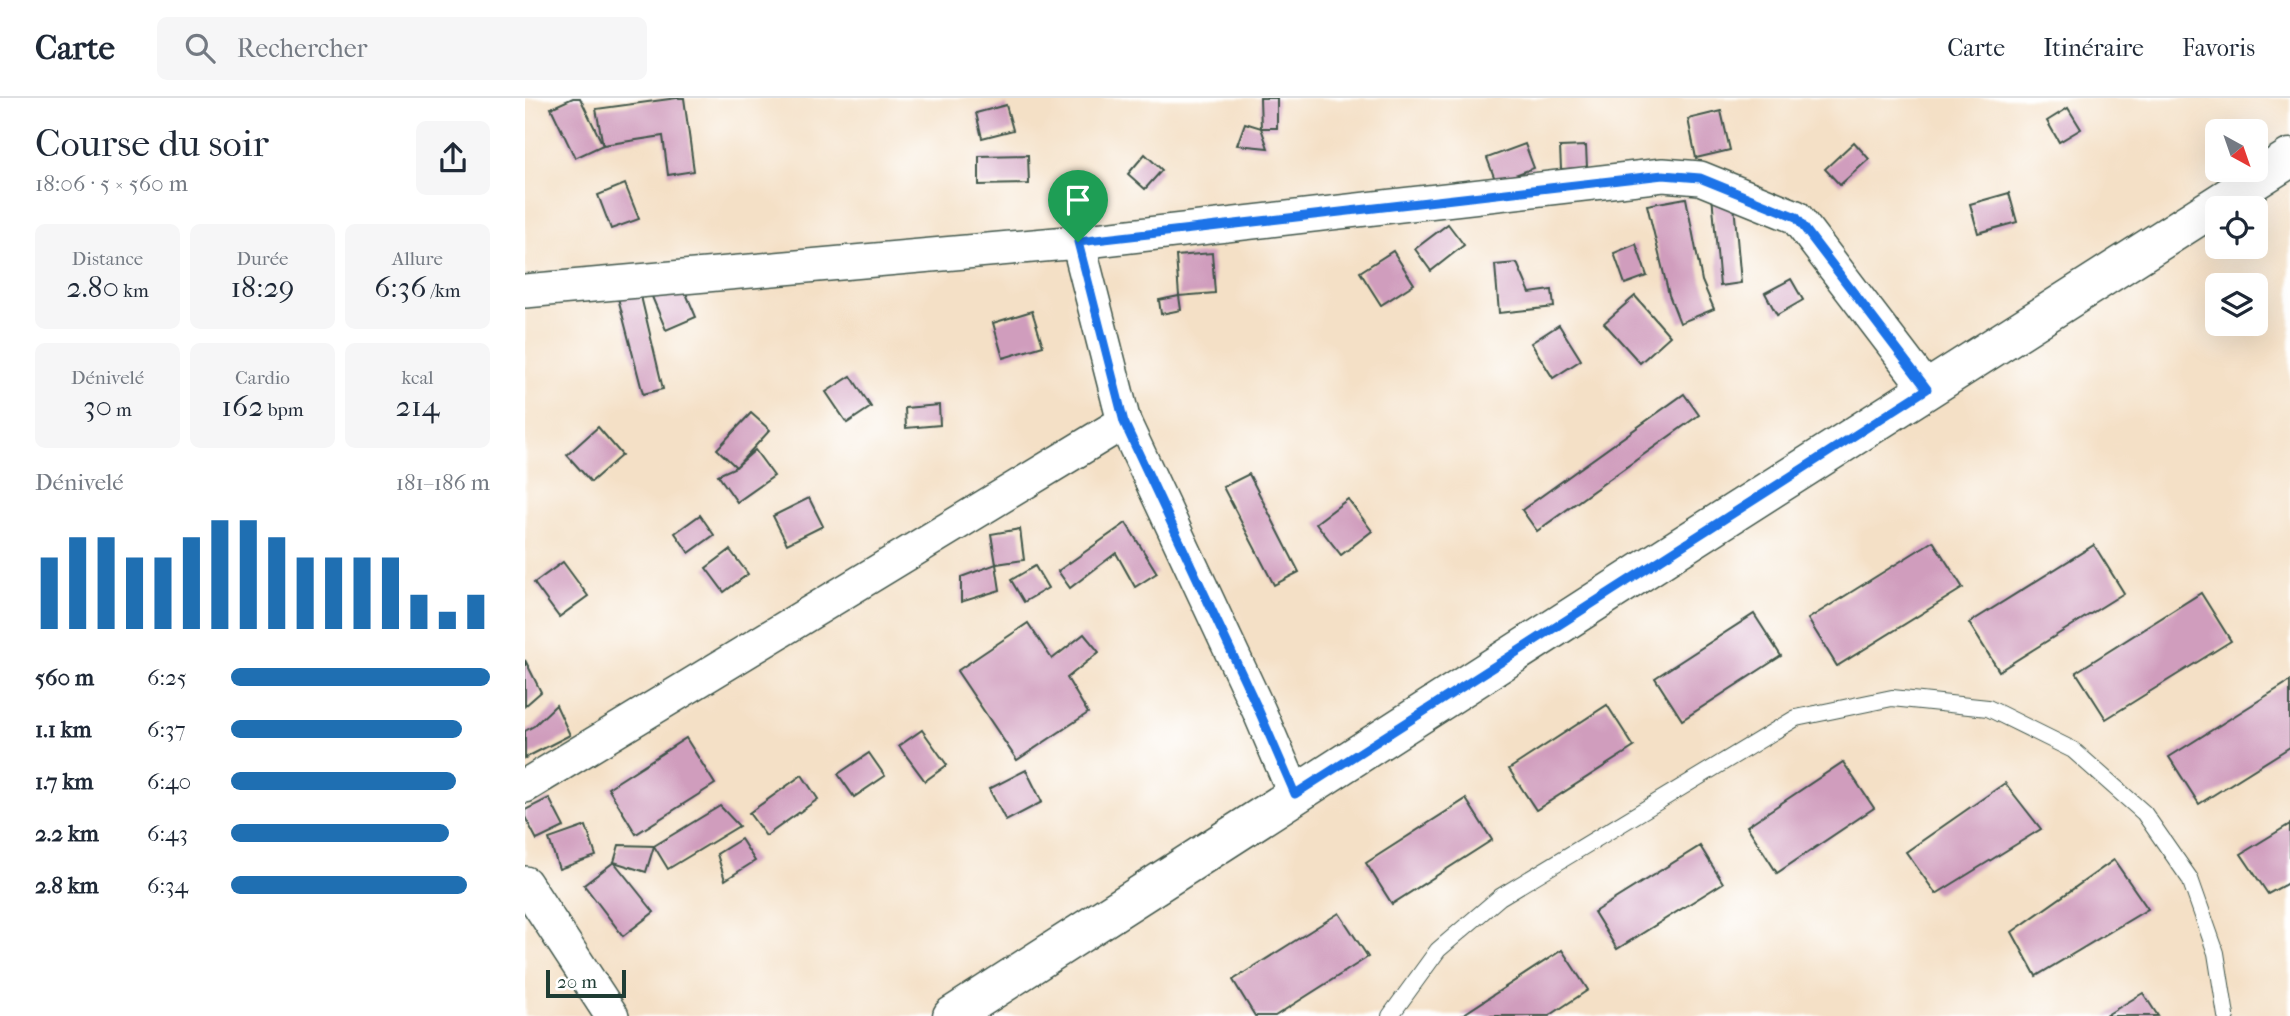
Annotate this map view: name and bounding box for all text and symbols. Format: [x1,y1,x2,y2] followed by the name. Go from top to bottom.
[157,17,647,80] search box
[35,29,115,68] text: Carte
[181,29,219,67] icon: search
[237,33,368,64] text: Rechercher
[1947,34,2005,62] text: Carte
[2043,34,2144,62] text: Itinéraire
[2182,34,2255,62] text: Favoris
[2205,119,2268,182] north arrow
[2205,119,2268,336] map controls
[35,121,269,166] text: Course du soir
[416,121,490,195] button: share
[35,170,188,197] text: 18:06 · 5 × 560 m
[1048,170,1108,242] pin
[1059,181,1097,219] icon: arrive
[2205,196,2268,259] button: locate
[72,248,143,270] text: Distance
[236,248,289,270] text: Durée
[392,248,443,270] text: Allure
[66,270,119,305] text: 2.80
[230,270,295,305] text: 18:29
[374,270,426,305] text: 6:36
[2205,273,2268,336] button: layers
[119,280,149,302] text: km
[426,280,461,302] text: /km
[71,367,144,389] text: Dénivelé
[235,367,290,389] text: Cardio
[402,367,433,389] text: kcal
[83,389,112,424] text: 30
[221,389,264,424] text: 162
[396,389,439,424] text: 214
[112,399,132,421] text: m
[264,399,304,421] text: bpm
[35,469,124,496] text: Dénivelé
[396,469,490,496] text: 181–186 m
[35,664,94,691] text: 560 m
[147,664,187,691] text: 6:25
[35,716,92,743] text: 1.1 km
[147,716,186,743] text: 6:37
[35,768,93,795] text: 1.7 km
[147,768,191,795] text: 6:40
[35,820,99,847] text: 2.2 km
[147,820,188,847] text: 6:43
[35,872,99,899] text: 2.8 km
[147,872,188,899] text: 6:34
[546,967,627,999] scale bar
[557,971,597,993] text: 20 m

